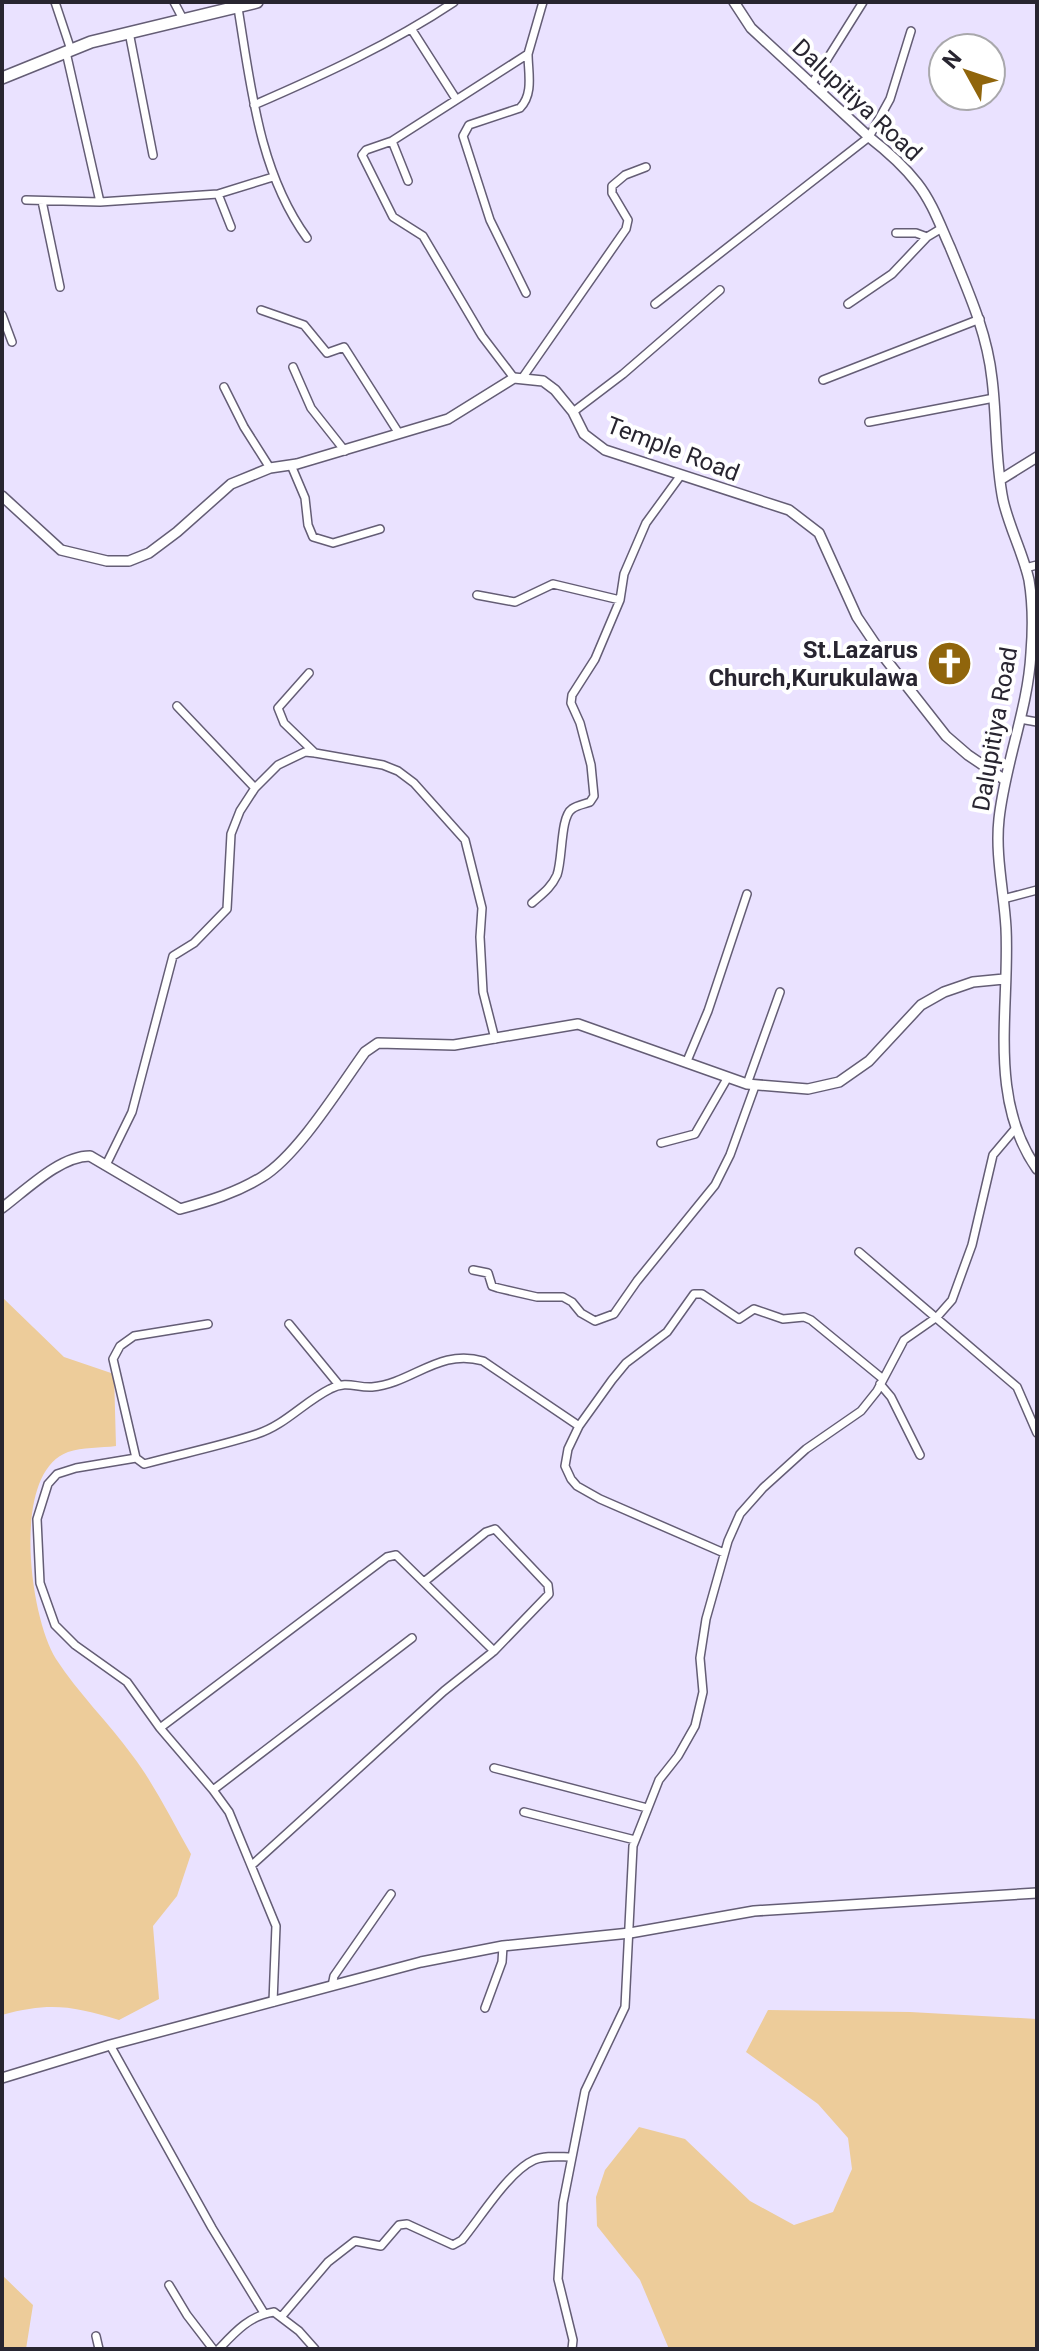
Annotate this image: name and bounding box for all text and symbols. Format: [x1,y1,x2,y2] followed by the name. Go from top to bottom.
[927,32,1007,112] north arrow
[787,33,927,167] street label: Dalupitiya Road
[937,45,967,73] text: N
[603,411,743,487] street label: Temple Road
[708,636,918,692] place label: St.Lazarus Church,Kurukulawa
[925,640,973,688] church icon: St.Lazarus Church,Kurukulawa
[967,645,1023,813] street label: Dalupitiya Road

